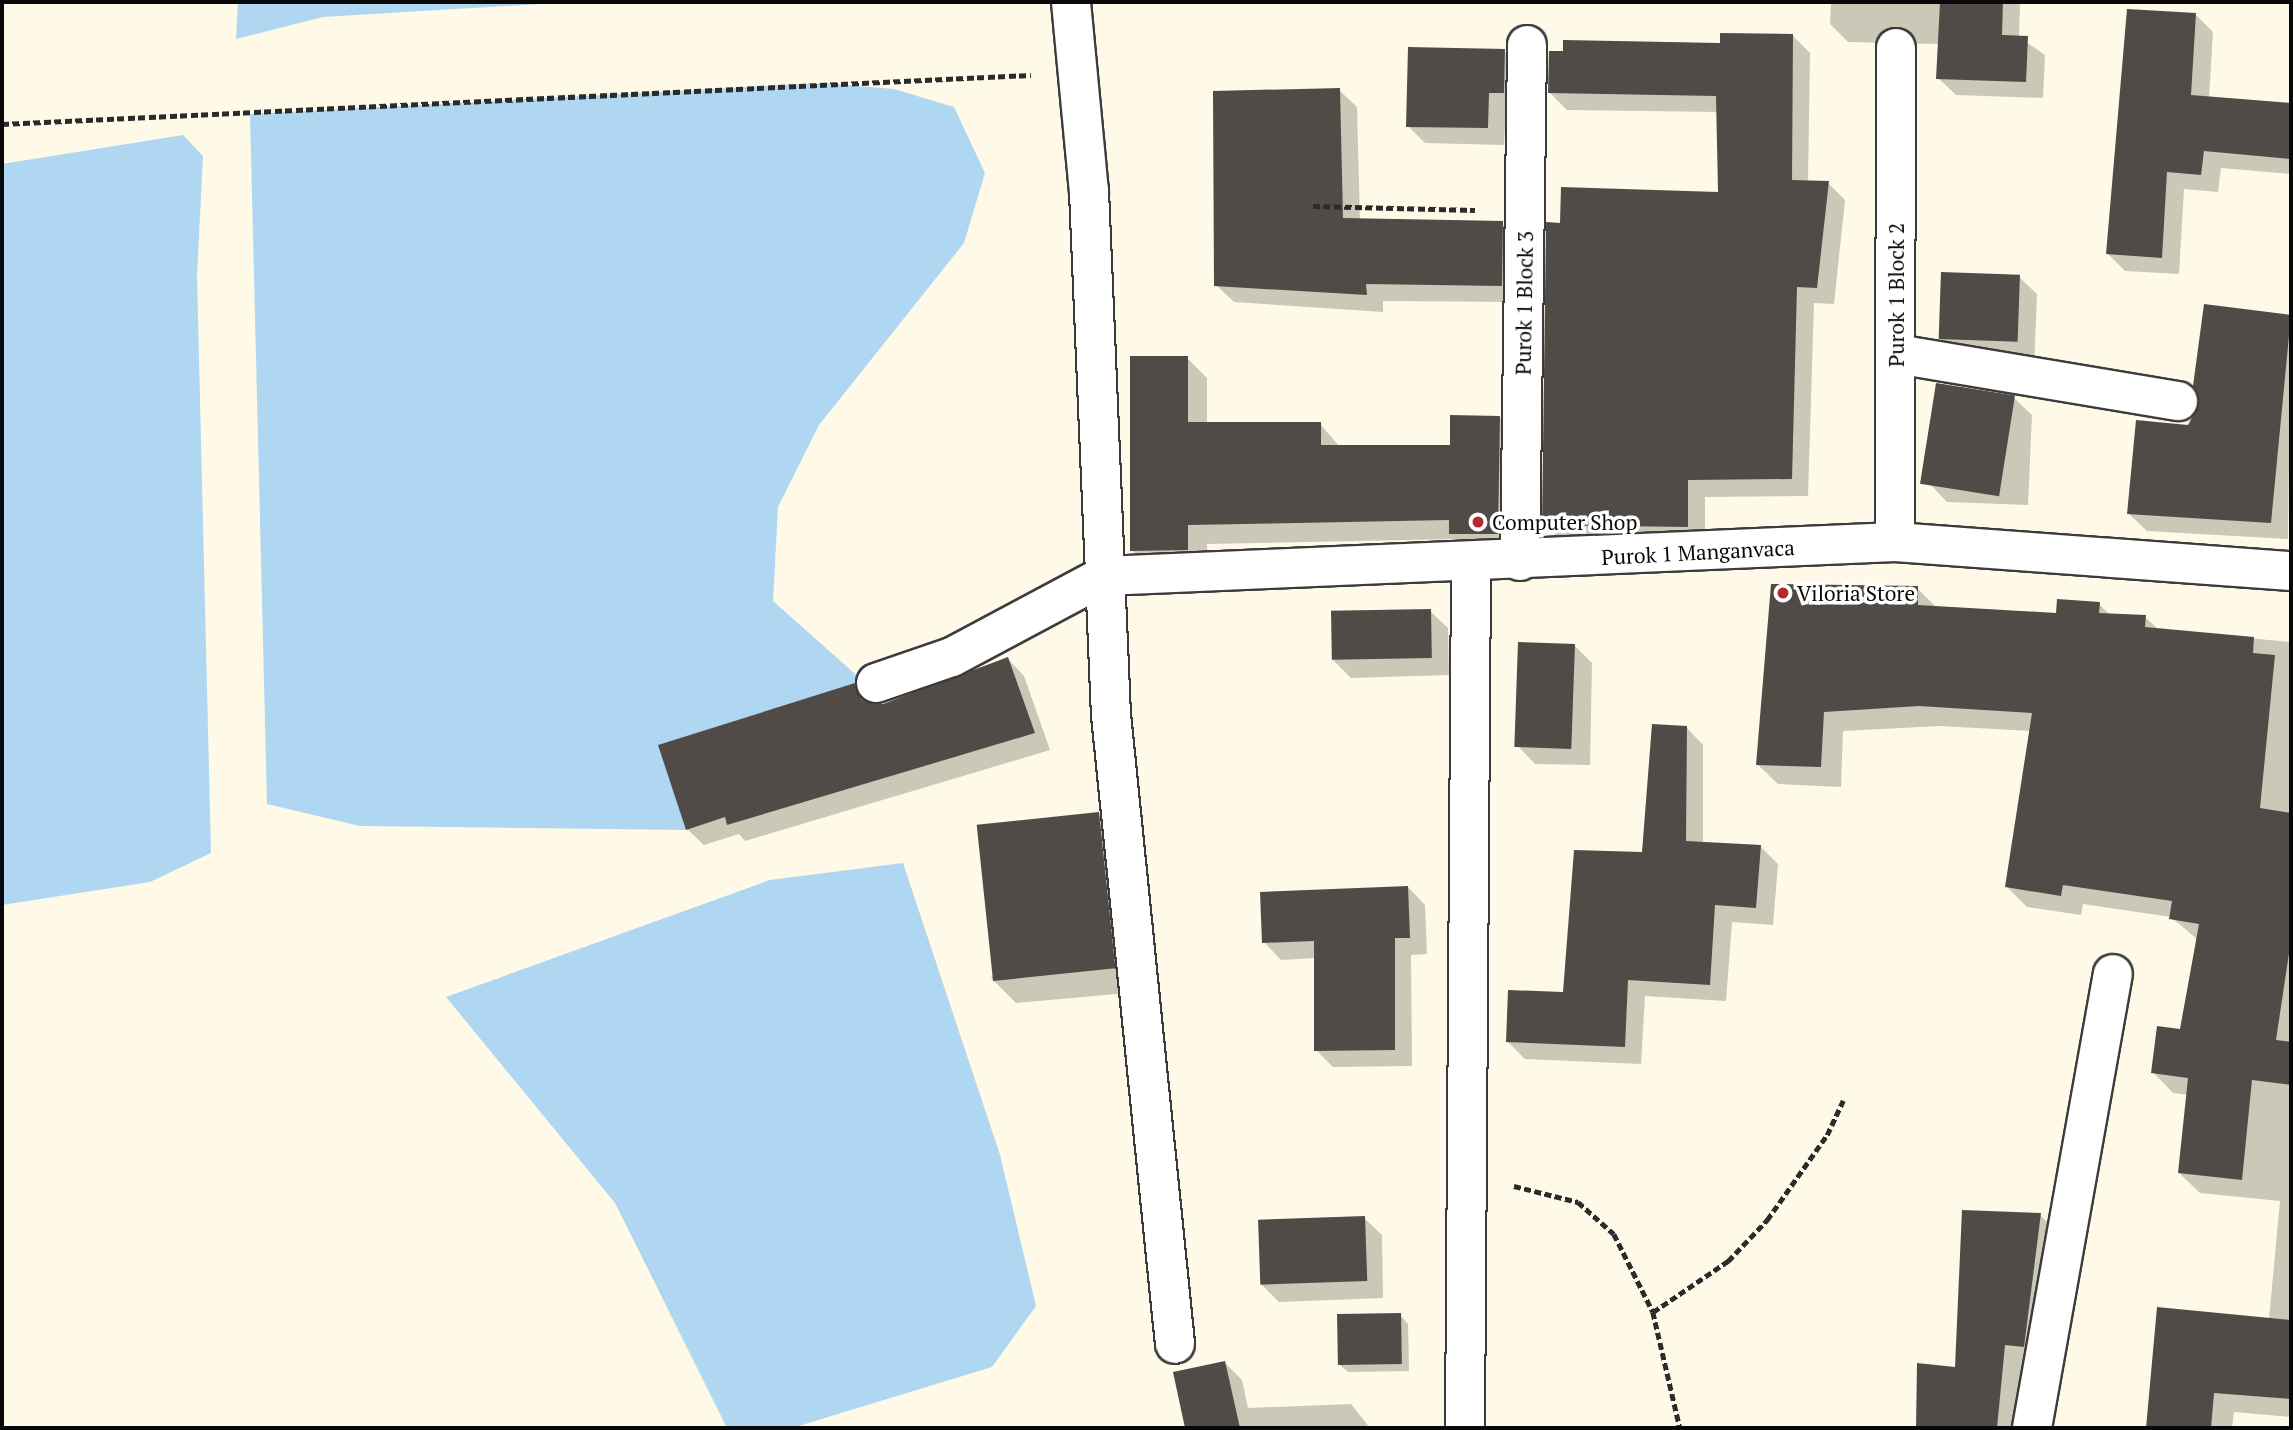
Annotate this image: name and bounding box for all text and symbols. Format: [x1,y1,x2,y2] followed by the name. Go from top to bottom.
[1883,223,1909,367] street label: Purok 1 Block 2
[1510,231,1538,375] street label: Purok 1 Block 3
[1492,509,1637,535] place label: Computer Shop
[1470,514,1486,530] marker: Computer Shop
[1601,534,1795,570] street label: Purok 1 Manganvaca
[1797,580,1915,606] place label: Viloria Store
[1775,585,1791,601] marker: Viloria Store

